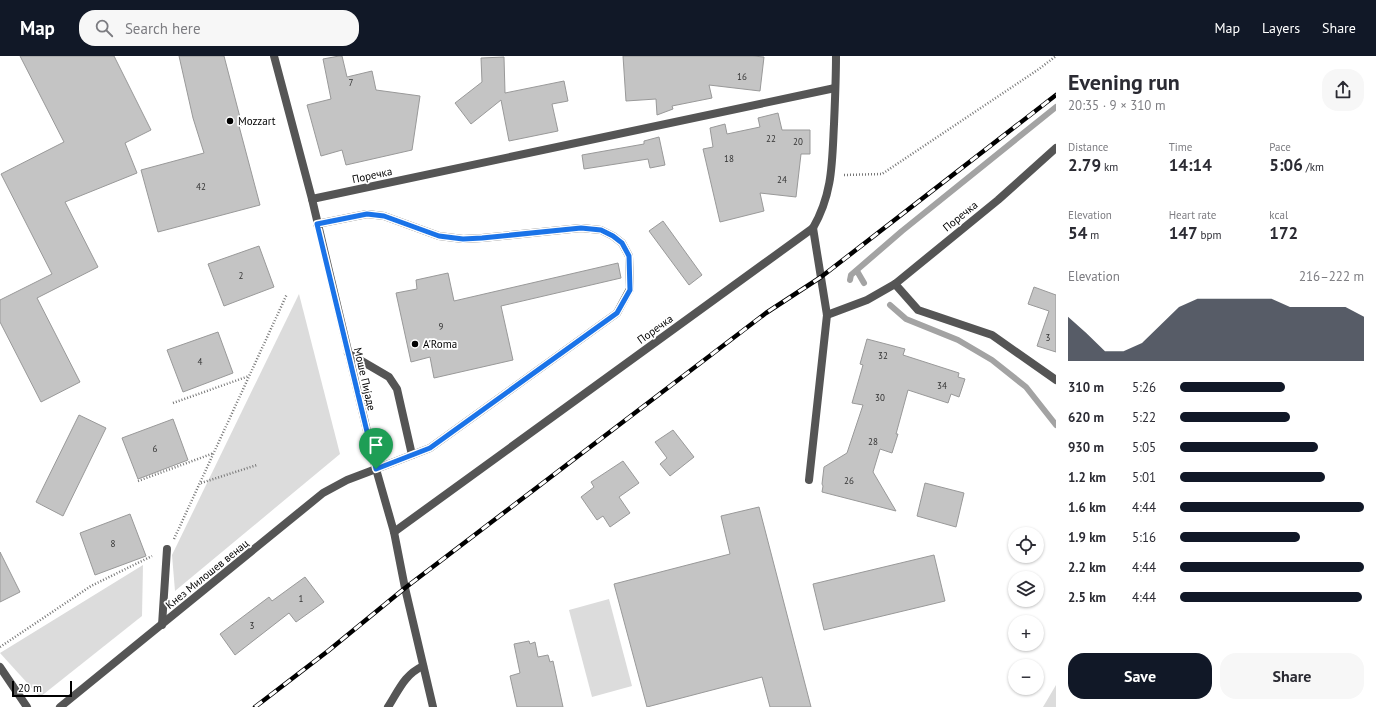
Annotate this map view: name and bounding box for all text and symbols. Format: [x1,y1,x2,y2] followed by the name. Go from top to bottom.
[79,10,359,46] search box
[20,16,55,40] text: Map
[93,17,115,39] icon: search
[125,19,201,38] text: Search here
[1214,19,1240,37] text: Map
[1262,19,1300,37] text: Layers
[1322,19,1356,37] text: Share
[1068,68,1180,96] text: Evening run
[1322,69,1364,111] button: share
[737,71,747,82] house number: 16
[349,77,354,88] house number: 7
[1068,97,1165,114] text: 20:35 · 9 × 310 m
[238,114,276,128] place label: Mozzart
[225,116,235,126] marker: Mozzart
[766,133,776,144] house number: 22
[793,136,803,147] house number: 20
[1068,140,1108,154] text: Distance
[1169,140,1192,154] text: Time
[1269,140,1291,154] text: Pace
[724,153,734,164] house number: 18
[1068,154,1101,176] text: 2.79
[1169,154,1212,176] text: 14:14
[1269,154,1303,176] text: 5:06
[1101,160,1118,174] text: km
[1303,160,1324,174] text: /km
[351,164,393,186] street label: Поречка
[777,174,787,185] house number: 24
[196,181,206,192] house number: 42
[940,198,980,234] street label: Поречка
[1068,208,1112,222] text: Elevation
[1169,208,1216,222] text: Heart rate
[1269,208,1288,222] text: kcal
[1068,222,1087,244] text: 54
[1169,222,1198,244] text: 147
[1269,222,1298,244] text: 172
[1087,228,1099,242] text: m
[1198,228,1221,242] text: bpm
[1068,268,1120,285] text: Elevation
[1299,268,1364,285] text: 216–222 m
[239,270,244,281] house number: 2
[634,311,676,347] street label: Поречка
[439,321,444,332] house number: 9
[1046,332,1051,343] house number: 3
[423,337,457,351] place label: A'Roma
[410,339,420,349] marker: A'Roma
[351,346,379,412] street label: Моше Пијаде
[878,350,888,361] house number: 32
[198,356,203,367] house number: 4
[1068,379,1104,396] text: 310 m
[1132,379,1156,396] text: 5:26
[937,380,947,391] house number: 34
[875,392,885,403] house number: 30
[1068,409,1104,426] text: 620 m
[1132,409,1156,426] text: 5:22
[359,428,393,469] pin
[365,434,387,456] icon: arrive
[868,436,878,447] house number: 28
[1068,439,1104,456] text: 930 m
[1132,439,1156,456] text: 5:05
[153,443,158,454] house number: 6
[1068,469,1106,486] text: 1.2 km
[1132,469,1156,486] text: 5:01
[844,475,854,486] house number: 26
[1068,499,1106,516] text: 1.6 km
[1132,499,1156,516] text: 4:44
[1008,527,1044,695] map controls
[1008,527,1044,563] button: locate
[1068,529,1106,546] text: 1.9 km
[1132,529,1156,546] text: 5:16
[163,536,251,612] street label: Кнез Милошев венац
[111,538,116,549] house number: 8
[1068,559,1106,576] text: 2.2 km
[1132,559,1156,576] text: 4:44
[1008,571,1044,607] button: layers
[1068,589,1106,606] text: 2.5 km
[1132,589,1156,606] text: 4:44
[299,593,304,604] house number: 1
[1008,615,1044,651] button: +
[250,620,255,631] house number: 3
[1068,653,1212,699] button: Save
[1220,653,1364,699] button: Share
[1008,659,1044,695] button: −
[12,679,72,698] scale bar
[18,681,42,695] text: 20 m

